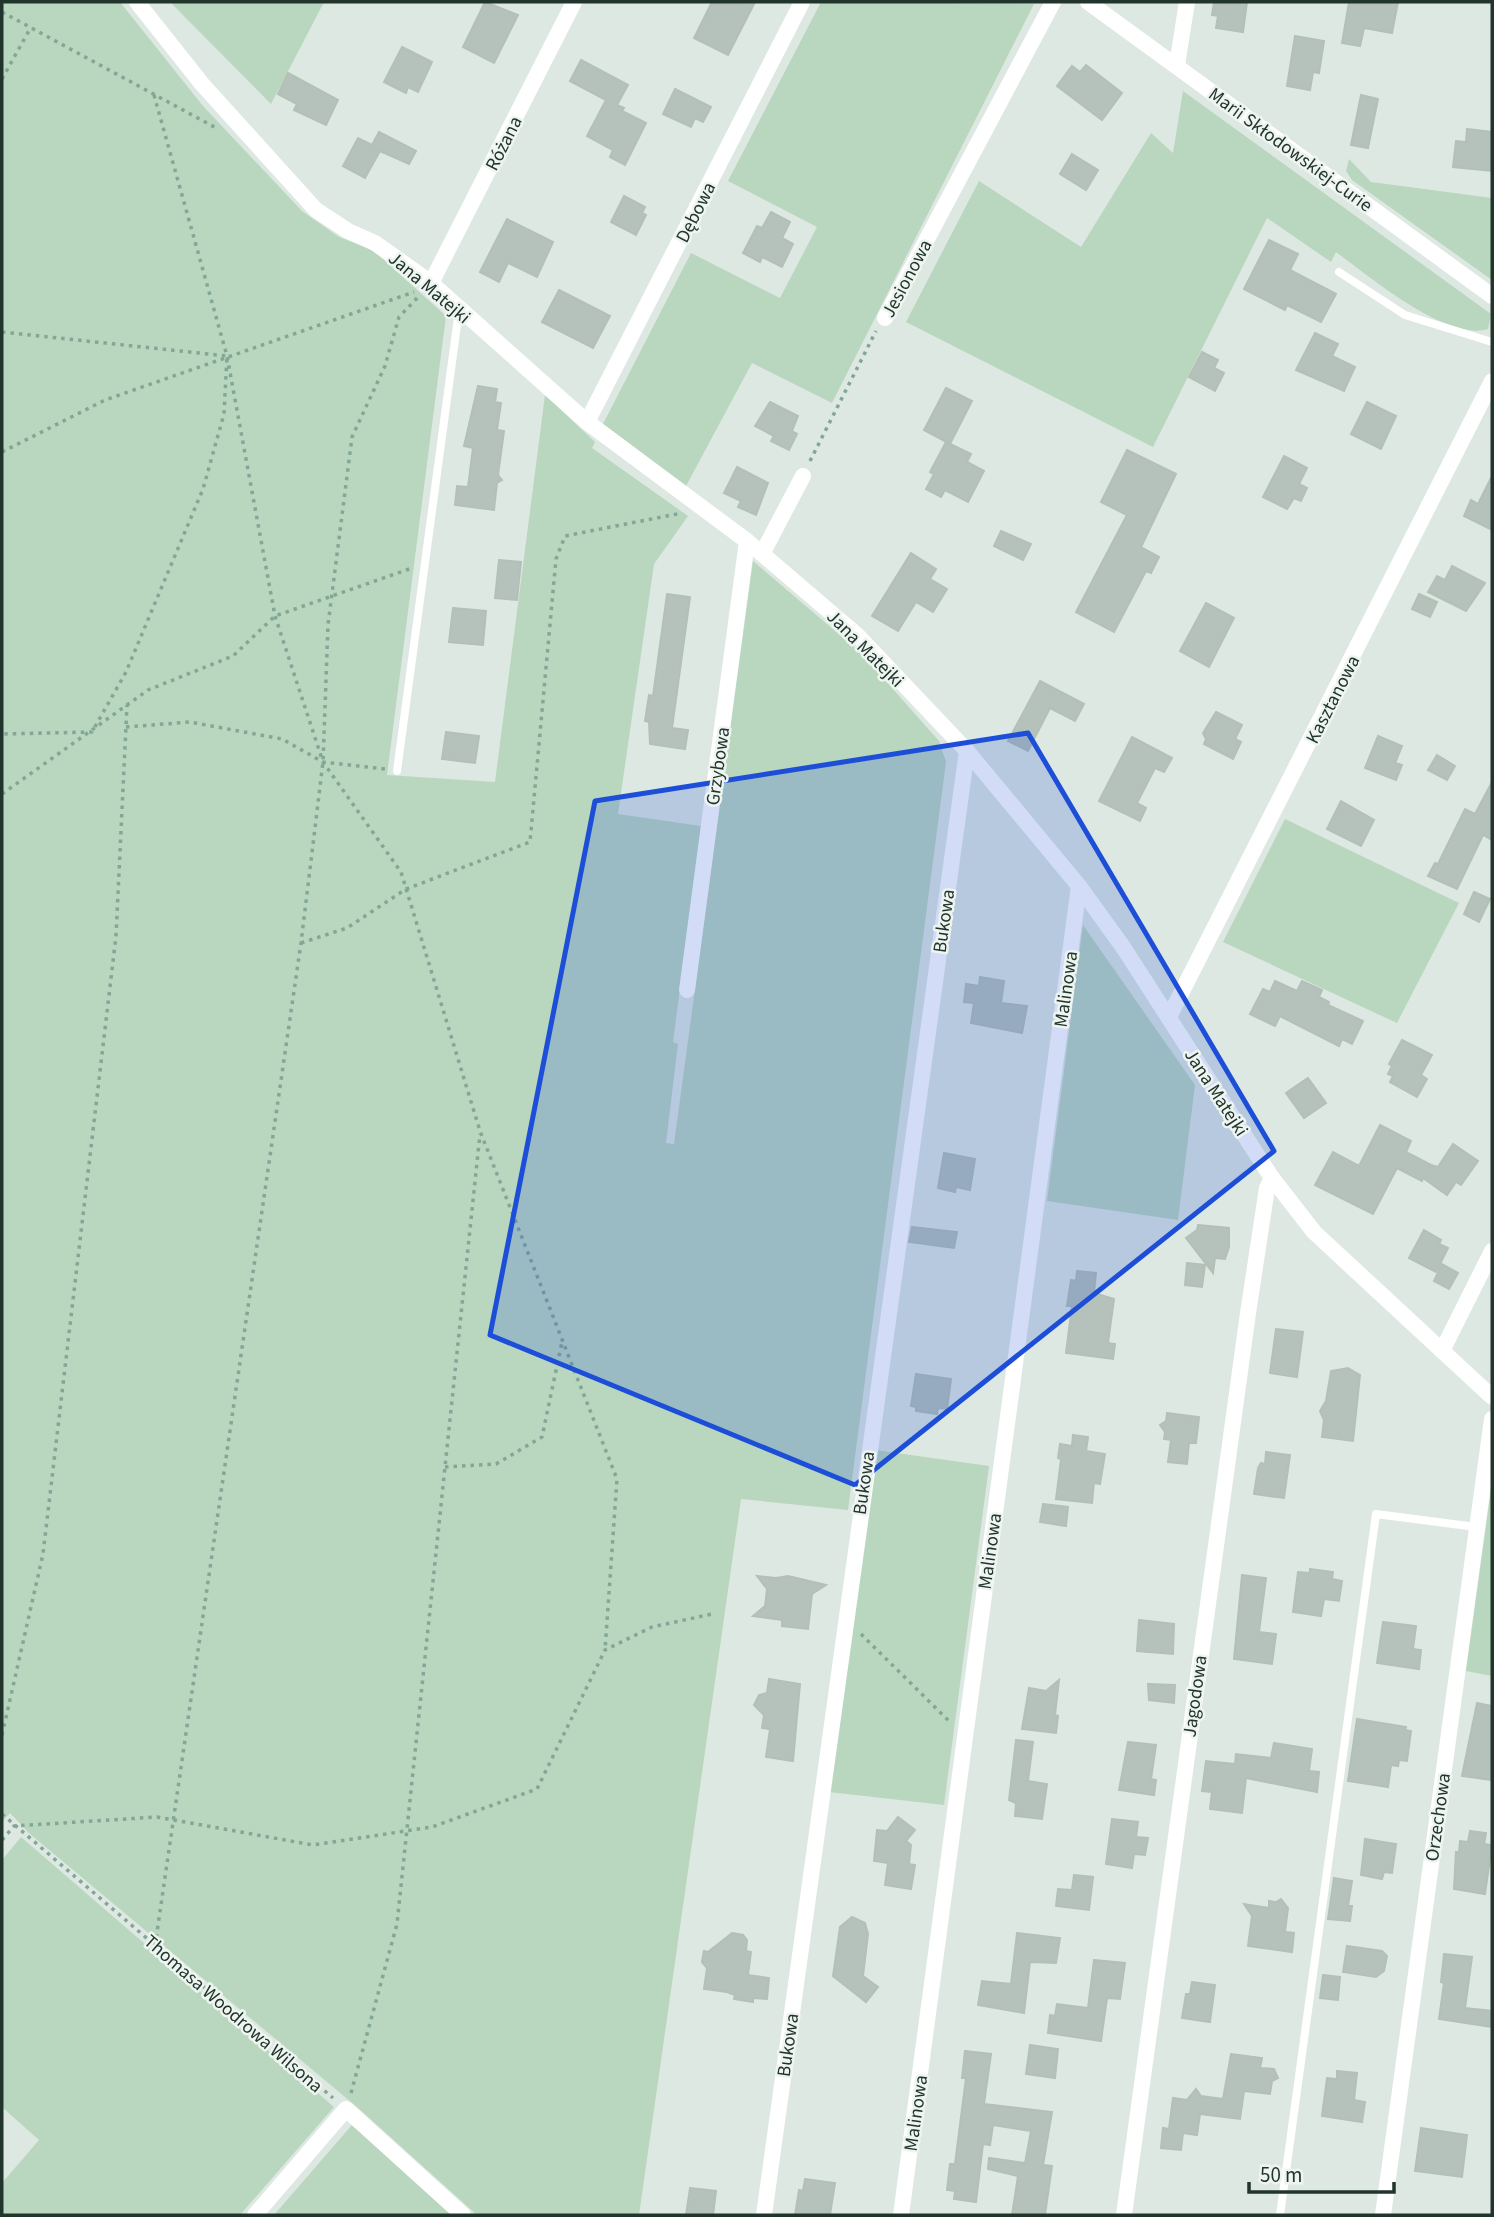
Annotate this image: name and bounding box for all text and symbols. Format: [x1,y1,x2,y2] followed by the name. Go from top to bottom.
[1203,81,1378,219] street label: Marii Skłodowskiej-Curie
[479,112,530,176] street label: Różana
[670,178,723,248] street label: Dębowa
[875,235,939,323] street label: Jesionowa
[382,246,476,331] street label: Jana Matejki
[820,604,910,694] street label: Jana Matejki
[1300,651,1367,749] street label: Kasztanowa
[700,725,737,807] street label: Grzybowa
[927,888,962,955] street label: Bukowa
[1048,949,1085,1029] street label: Malinowa
[1177,1044,1254,1142] street label: Jana Matejki
[847,1450,882,1517] street label: Bukowa
[972,1511,1009,1591] street label: Malinowa
[1176,1654,1215,1739] street label: Jagodowa
[1419,1771,1458,1863] street label: Orzechowa
[137,1929,329,2100] street label: Thomasa Woodrowa Wilsona
[771,2012,806,2079] street label: Bukowa
[898,2073,935,2153] street label: Malinowa
[1249,2150,1394,2194] scale bar
[1260,2160,1302,2190] text: 50 m

